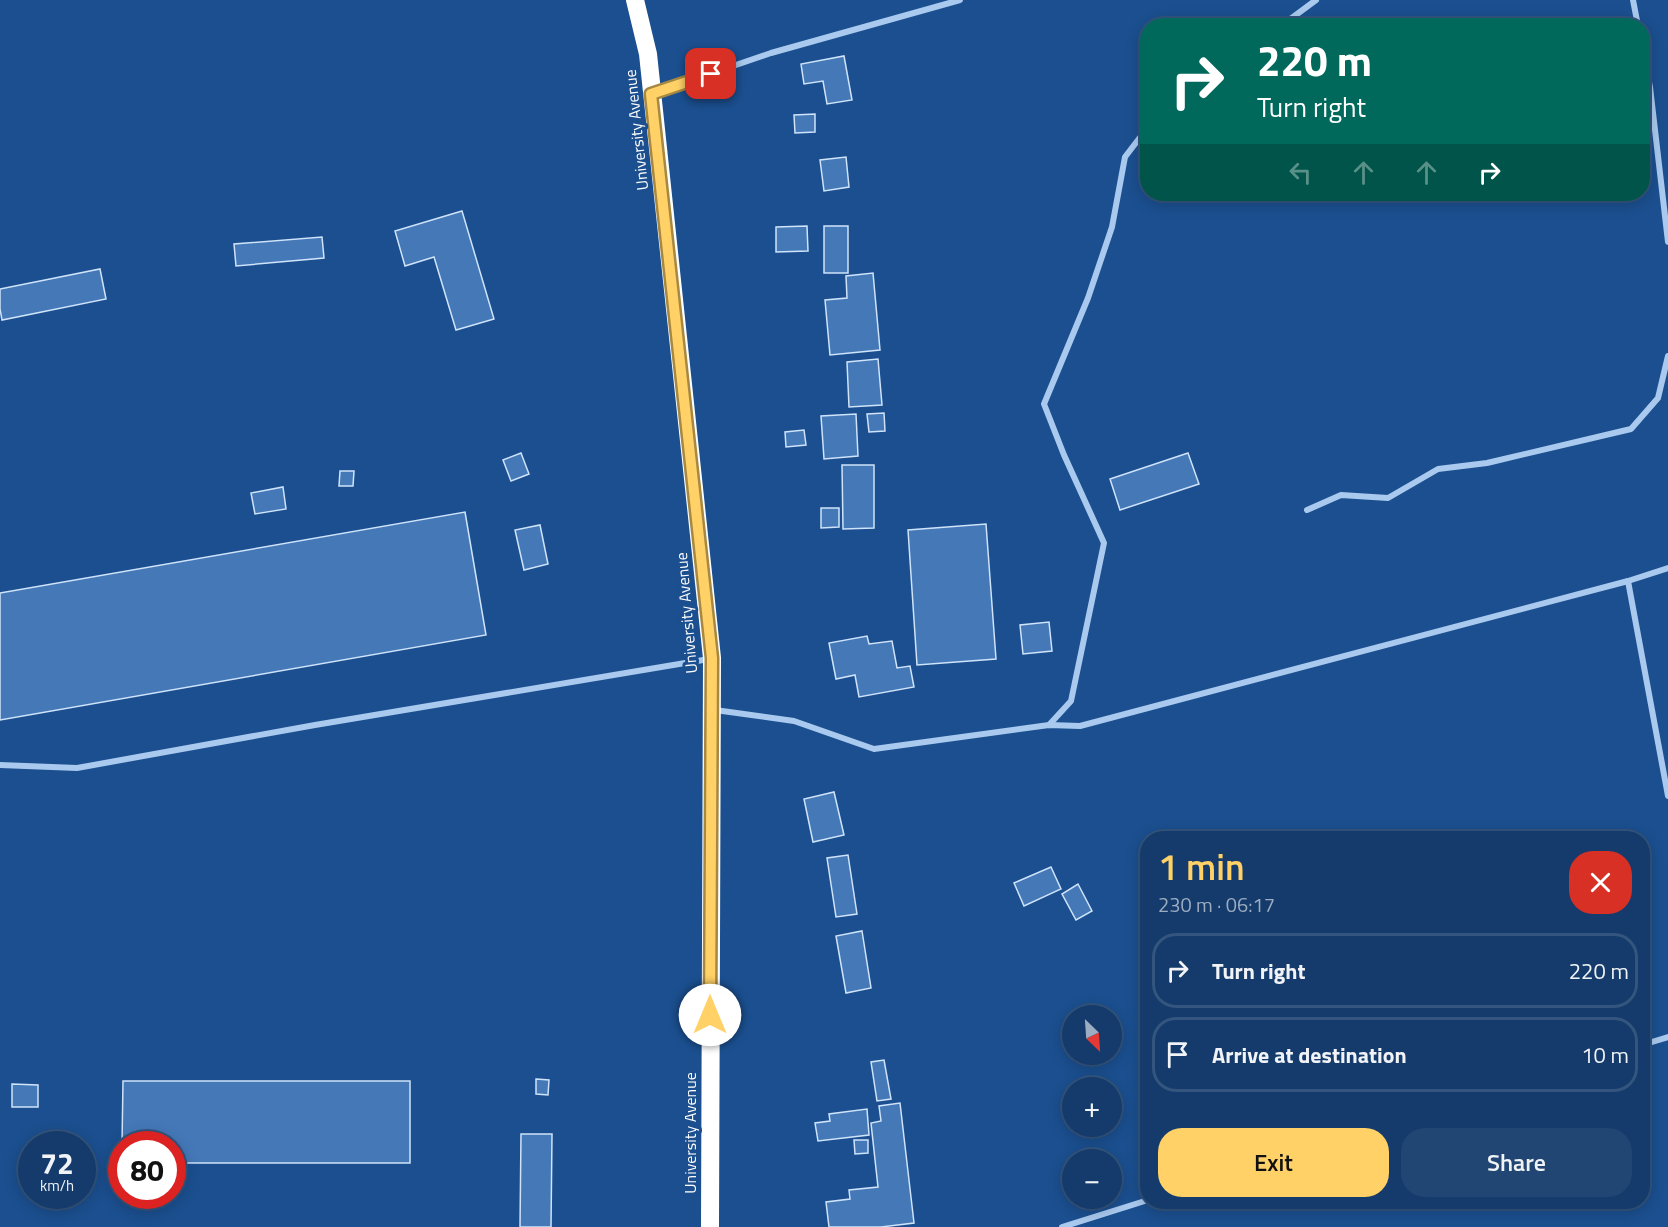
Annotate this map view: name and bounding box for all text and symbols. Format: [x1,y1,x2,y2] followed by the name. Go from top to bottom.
[1257,28,1372,92] text: 220 m
[1158,42,1236,120] icon: right
[685,48,736,99] pin
[694,57,727,90] icon: arrive
[618,68,654,192] street label: University Avenue
[1257,86,1366,127] text: Turn right
[1284,156,1317,189] icon: left
[1347,156,1380,189] icon: ahead
[1410,156,1443,189] icon: ahead
[1473,156,1506,189] icon: right
[669,551,703,675] street label: University Avenue
[1158,839,1245,894] text: 1 min
[1569,851,1632,914] button: close
[1158,889,1275,920] text: 230 m · 06:17
[1161,954,1194,987] icon: right
[1212,954,1306,988] text: Turn right
[1569,954,1629,988] text: 220 m
[678,983,742,1047] position arrow
[1062,1005,1122,1065] north arrow
[1062,1005,1122,1209] map controls
[1161,1038,1194,1071] icon: arrive
[1212,1038,1407,1072] text: Arrive at destination
[1581,1038,1629,1072] text: 10 m
[678,1072,702,1194] street label: University Avenue
[1062,1077,1122,1137] button: +
[1158,1128,1389,1197] button: Exit
[1401,1128,1632,1197] button: Share
[108,1131,186,1209] speed limit sign: 80
[40,1140,74,1186] text: 72
[1062,1149,1122,1209] button: −
[40,1174,74,1197] text: km/h

